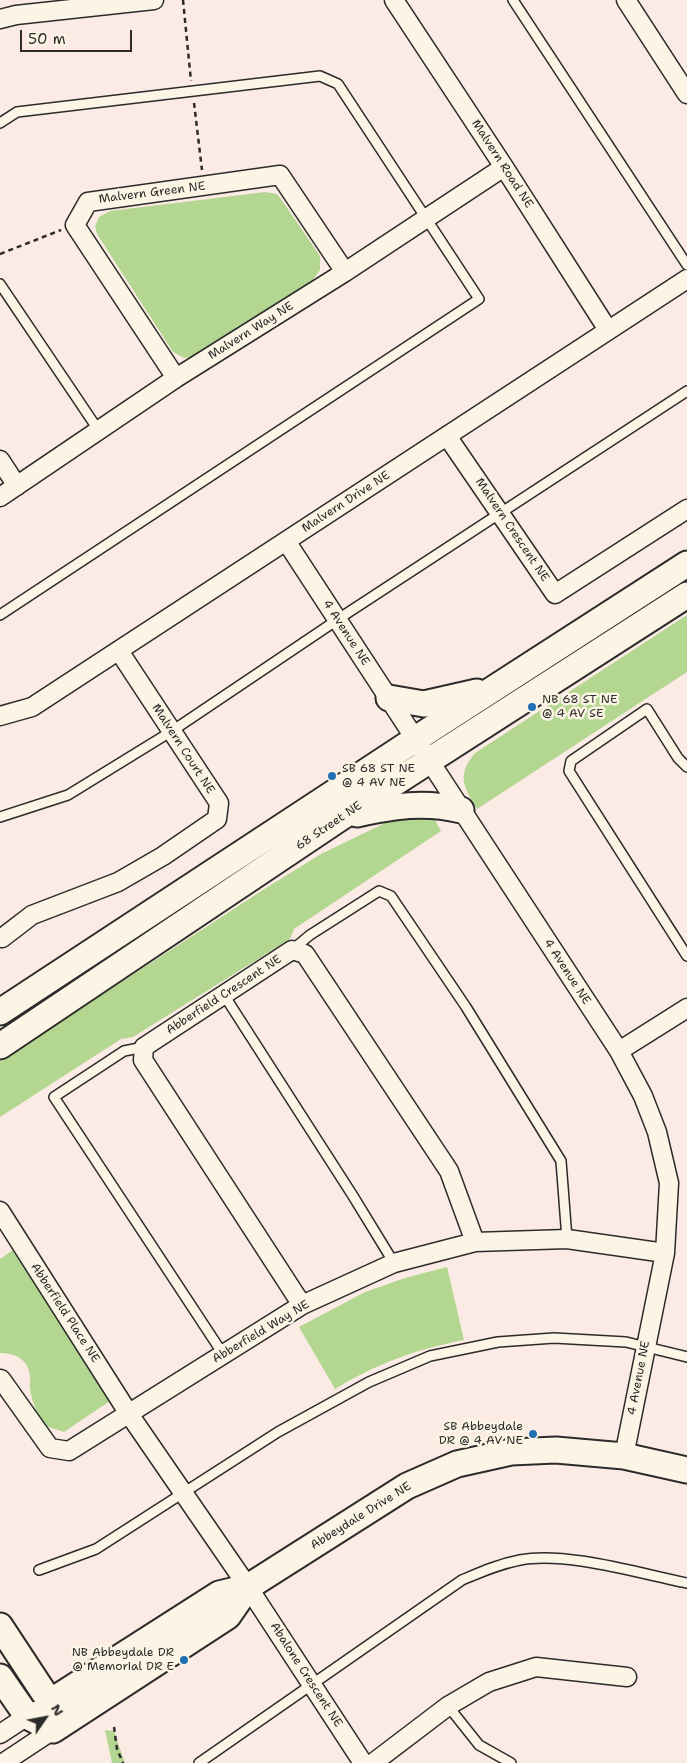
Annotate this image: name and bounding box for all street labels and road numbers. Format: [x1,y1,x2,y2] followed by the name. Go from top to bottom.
[468,117,536,211] street label: Malvern Road NE
[98,179,206,207] street label: Malvern Green NE
[206,299,296,363] street label: Malvern Way NE
[299,468,393,536] street label: Malvern Drive NE
[472,475,552,585] street label: Malvern Crescent NE
[319,597,373,669] street label: 4 Avenue NE
[149,701,217,797] street label: Malvern Court NE
[293,799,365,853] street label: 68 Street NE
[540,936,594,1008] street label: 4 Avenue NE
[164,952,284,1038] street label: Abberfield Crescent NE
[27,1261,103,1365] street label: Abberfield Place NE
[210,1297,312,1367] street label: Abberfield Way NE
[625,1340,653,1416] street label: 4 Avenue NE
[308,1479,414,1553] street label: Abbeydale Drive NE
[267,1620,345,1730] street label: Abalone Crescent NE

